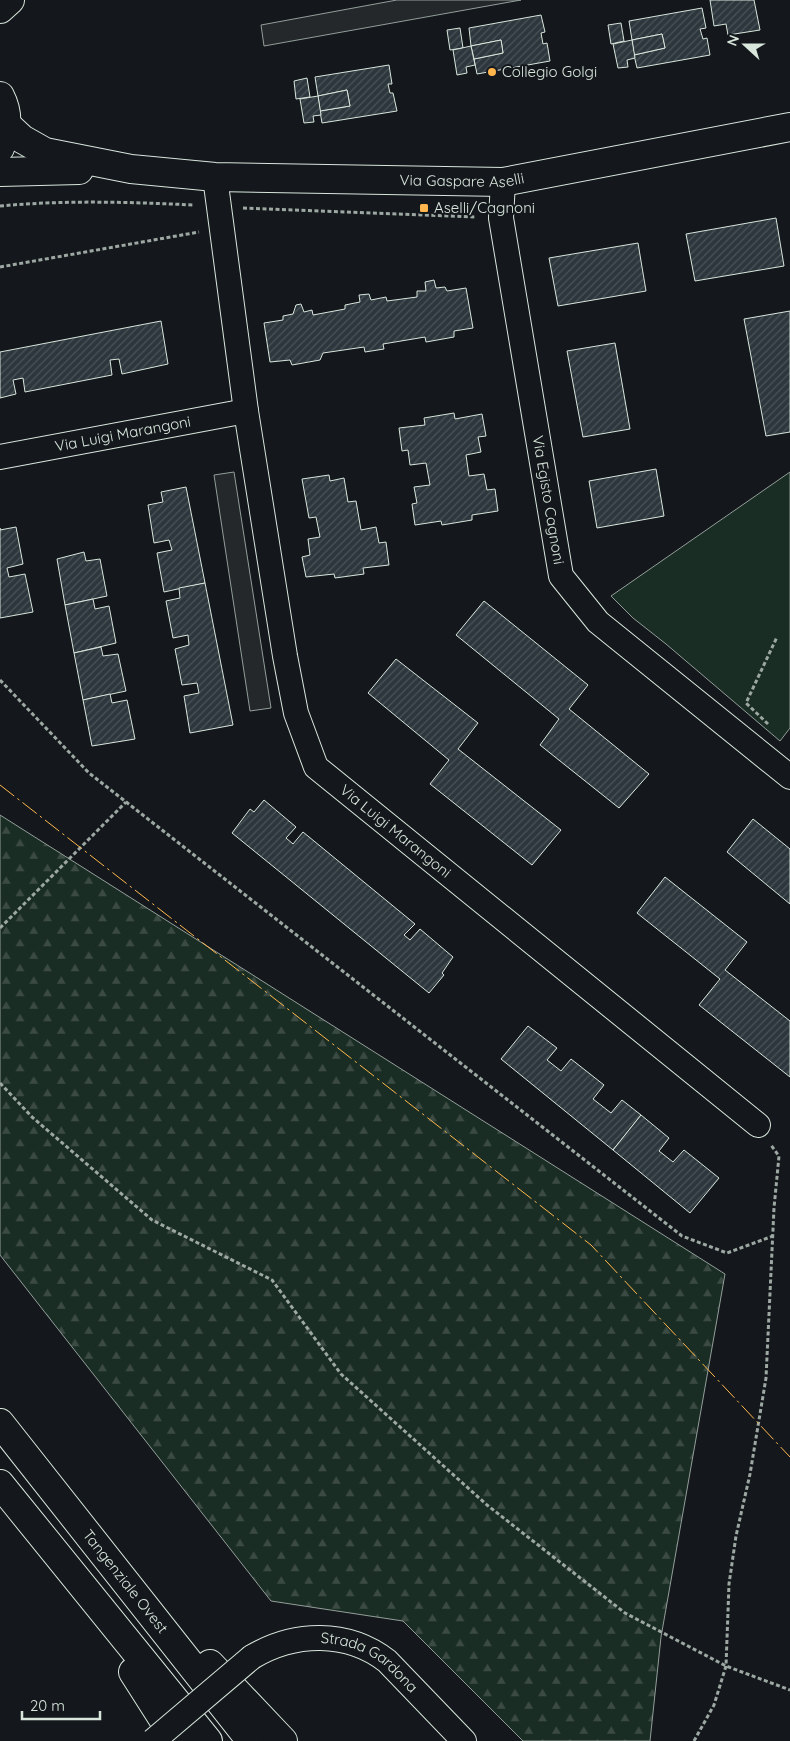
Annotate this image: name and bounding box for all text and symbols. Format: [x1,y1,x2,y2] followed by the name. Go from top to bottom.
[720,20,770,70] north arrow
[723,32,743,48] text: N
[502,62,597,81] place label: Collegio Golgi
[486,66,498,78] marker: Collegio Golgi
[399,168,526,191] street label: Via Gaspare Aselli
[434,198,535,217] place label: Aselli/Cagnoni
[418,202,430,214] marker: Aselli/Cagnoni
[53,412,192,456] street label: Via Luigi Marangoni
[529,434,569,566] street label: Via Egisto Cagnoni
[336,780,455,882] street label: Via Luigi Marangoni
[79,1526,172,1637] street label: Tangenziale Ovest
[320,1628,422,1696] street label: Strada Gardona
[22,1688,100,1720] scale bar
[30,1696,65,1715] text: 20 m

